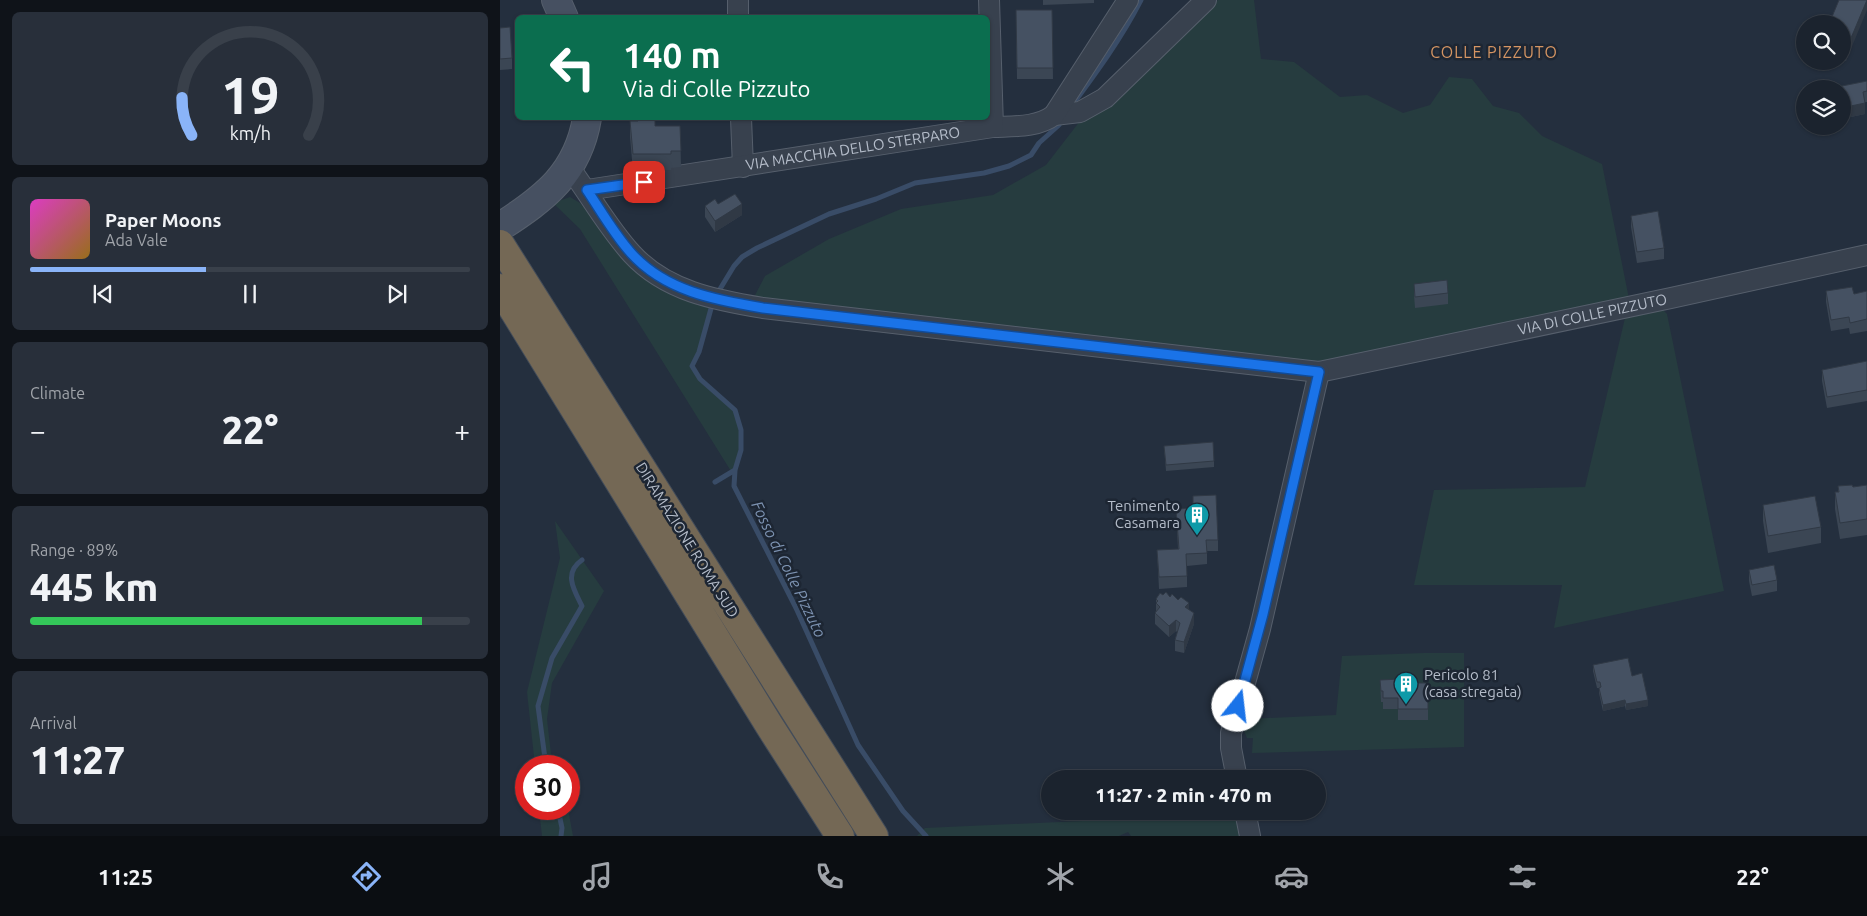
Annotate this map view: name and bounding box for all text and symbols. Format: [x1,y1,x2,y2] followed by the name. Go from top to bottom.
[1796,15,1851,135] map controls
[1796,15,1851,70] button: search
[540,35,605,100] icon: left
[623,35,721,75] text: 140 m
[1430,43,1558,61] district label: COLLE PIZZUTO
[221,66,279,124] text: 19
[623,76,810,101] text: Via di Colle Pizzuto
[1796,80,1851,135] button: layers
[229,123,271,143] text: km/h
[744,123,961,173] street label: VIA MACCHIA DELLO STERPARO
[623,161,665,203] pin
[630,168,658,196] icon: arrive
[105,209,222,231] text: Paper Moons
[105,231,168,249] text: Ada Vale
[89,280,117,308] icon: previous
[236,280,264,308] icon: pause
[383,280,411,308] icon: next
[1516,290,1668,338] street label: VIA DI COLLE PIZZUTO
[30,384,85,402] text: Climate
[222,409,278,451] text: 22°
[30,415,46,446] text: −
[454,415,470,446] text: +
[633,459,742,620] street label: DIRAMAZIONE ROMA SUD
[1107,497,1180,531] place label: Tenimento Casamara
[748,498,830,640] water label: Fosso di Colle Pizzuto
[1184,502,1210,536] building icon: Tenimento Casamara
[30,541,118,559] text: Range · 89%
[30,566,158,608] text: 445 km
[1424,666,1522,700] place label: Pericolo 81 (casa stregata)
[1393,671,1419,705] building icon: Pericolo 81 (casa stregata)
[1211,679,1263,731] position arrow
[30,714,77,732] text: Arrival
[30,739,125,781] text: 11:27
[515,755,580,820] speed limit sign: 30
[1095,784,1272,806] text: 11:27 · 2 min · 470 m
[349,859,384,894] icon: directions
[580,859,615,894] icon: music
[812,859,847,894] icon: phone
[1043,859,1078,894] icon: climate
[1274,859,1309,894] icon: car
[1505,859,1540,894] icon: filters
[98,864,153,889] text: 11:25
[1736,864,1769,889] text: 22°

